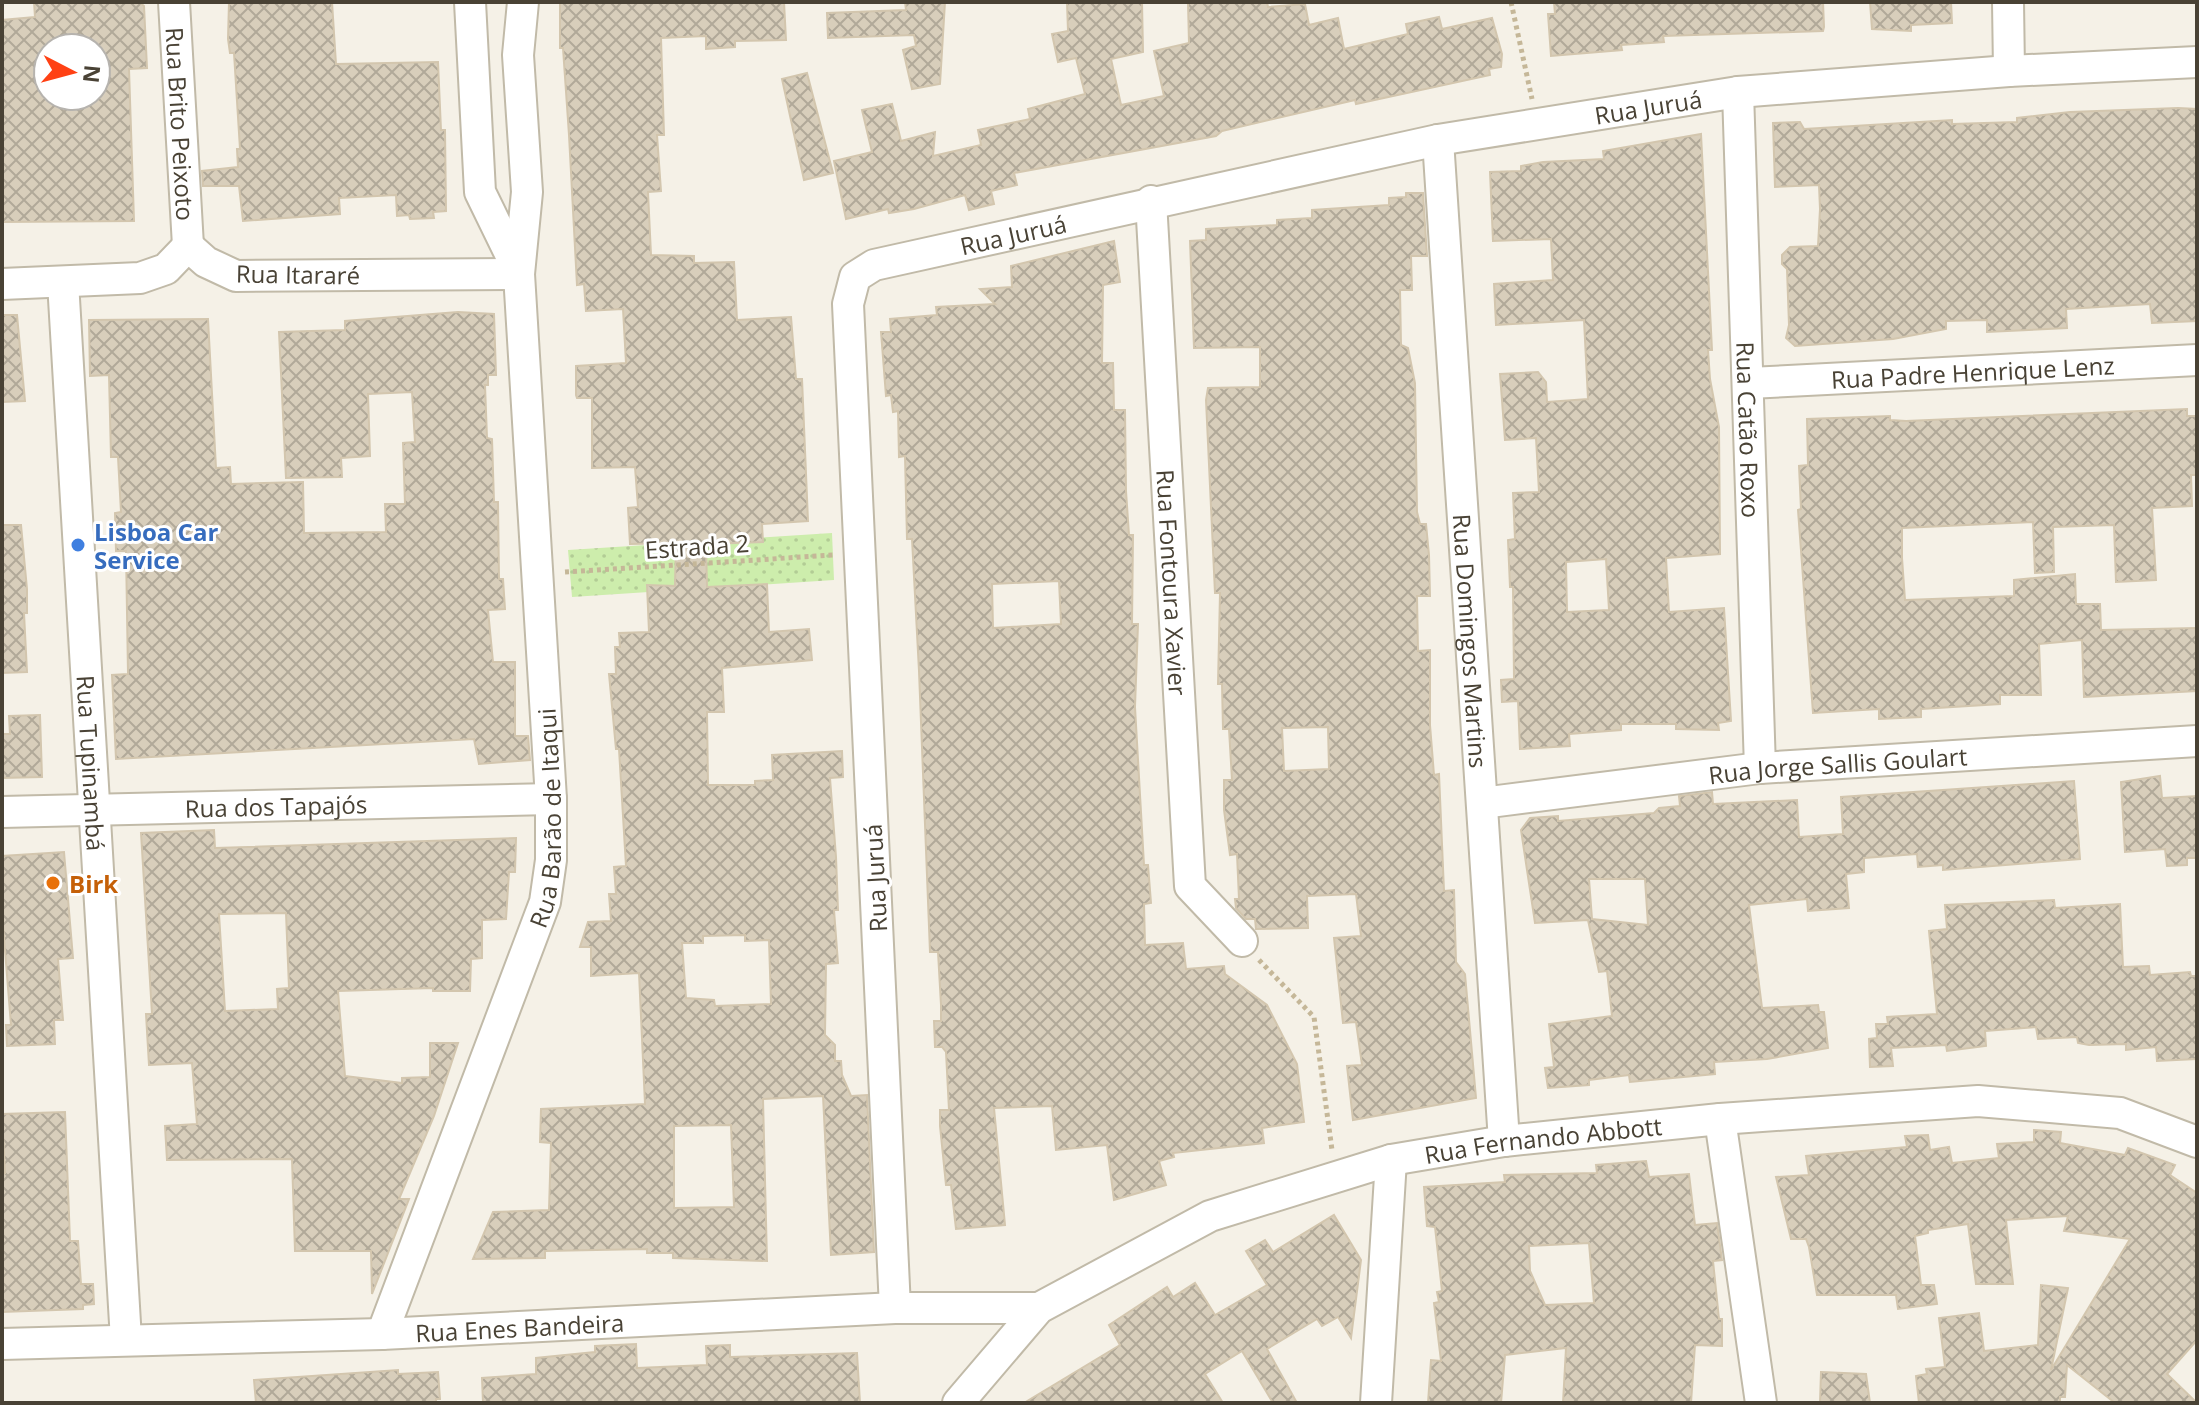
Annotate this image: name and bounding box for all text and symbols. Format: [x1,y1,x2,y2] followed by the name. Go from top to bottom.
[159,26,203,221] street label: Rua Brito Peixoto
[32,32,112,112] north arrow
[77,64,109,85] text: N
[1592,82,1704,131] street label: Rua Juruá
[957,206,1070,262] street label: Rua Juruá
[236,256,360,292] street label: Rua Itararé
[1730,341,1768,519] street label: Rua Catão Roxo
[1830,348,2115,395] street label: Rua Padre Henrique Lenz
[1150,468,1196,696] street label: Rua Fontoura Xavier
[1446,513,1496,769] street label: Rua Domingos Martins
[94,515,218,576] place label: Lisboa Car Service
[644,526,750,566] street label: Estrada 2
[69,536,87,554] marker: Lisboa Car Service
[70,674,113,852] street label: Rua Tupinambá
[520,707,568,932] street label: Rua Barão de Itaqui
[1706,739,1968,791] street label: Rua Jorge Sallis Goulart
[184,787,368,824] street label: Rua dos Tapajós
[856,823,894,933] street label: Rua Juruá
[69,867,118,900] place label: Birk
[44,874,62,892] marker: Birk
[1422,1109,1663,1171] street label: Rua Fernando Abbott
[414,1305,625,1349] street label: Rua Enes Bandeira

